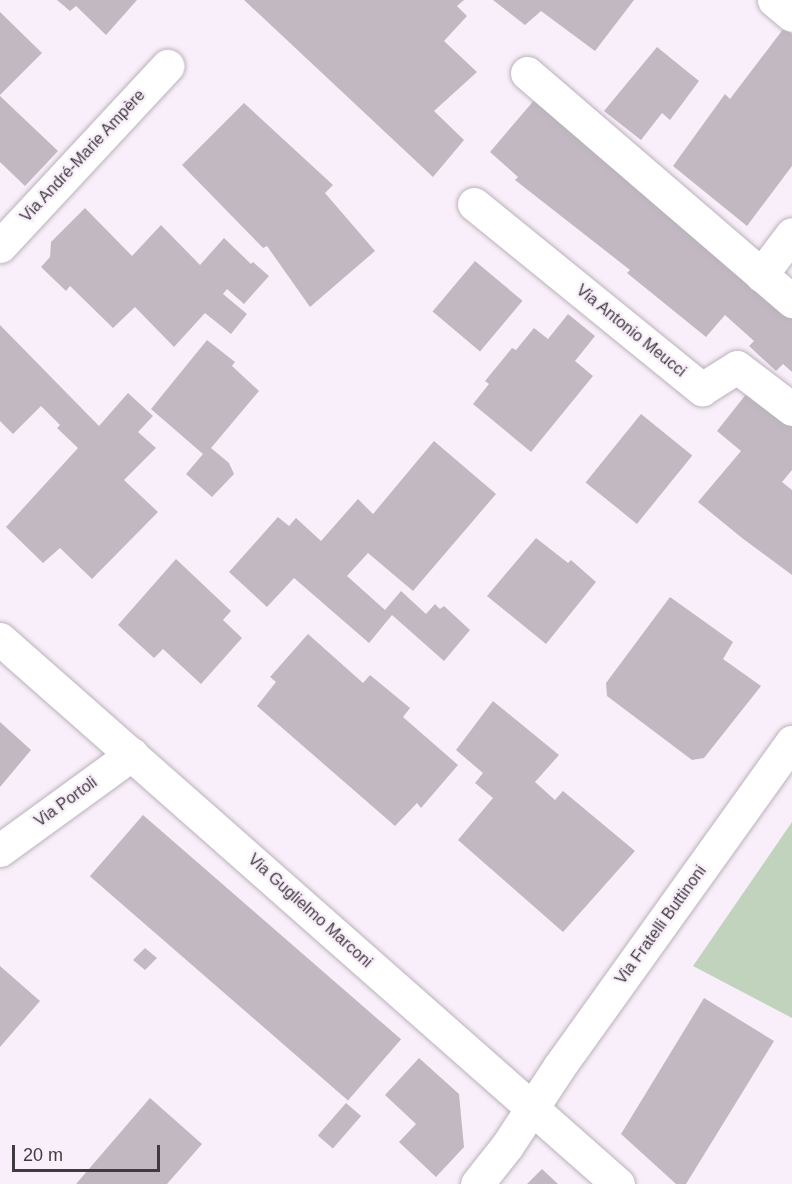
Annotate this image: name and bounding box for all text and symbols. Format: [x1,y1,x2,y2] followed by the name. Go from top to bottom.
[16,85,150,227] street label: Via André-Marie Ampère
[572,281,690,381] street label: Via Antonio Meucci
[31,773,101,831] street label: Via Portoli
[244,850,376,972] street label: Via Guglielmo Marconi
[612,862,710,988] street label: Via Fratelli Buttinoni
[15,1133,164,1171] scale bar
[23,1145,63,1165] text: 20 m

